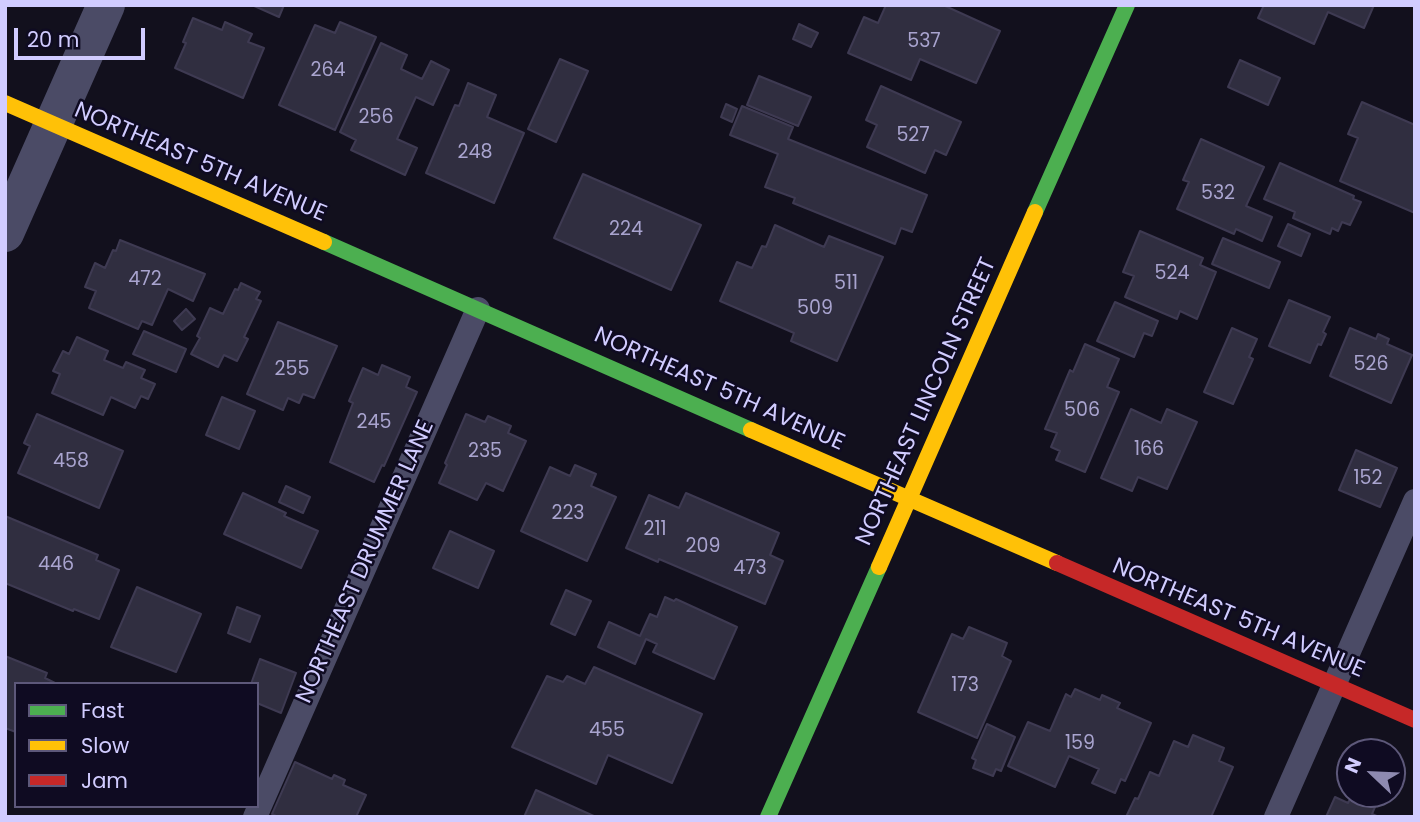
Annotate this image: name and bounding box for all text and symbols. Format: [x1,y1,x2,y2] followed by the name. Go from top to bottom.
[18,14,149,58] scale bar
[27,25,80,54] text: 20 m
[907,31,941,53] house number: 537
[311,60,345,82] house number: 264
[70,97,330,229] street label: NORTHEAST 5TH AVENUE
[359,107,393,129] house number: 256
[896,125,930,147] house number: 527
[458,142,492,164] house number: 248
[1201,183,1235,205] house number: 532
[609,219,643,241] house number: 224
[851,254,1003,550] street label: NORTHEAST LINCOLN STREET
[1155,263,1189,285] house number: 524
[128,269,162,291] house number: 472
[834,273,858,295] house number: 511
[797,298,833,320] house number: 509
[589,322,849,458] street label: NORTHEAST 5TH AVENUE
[1354,354,1388,376] house number: 526
[275,359,309,381] house number: 255
[1064,400,1100,422] house number: 506
[357,412,391,434] house number: 245
[291,416,441,708] street label: NORTHEAST DRUMMER LANE
[1134,439,1164,461] house number: 166
[468,441,502,463] house number: 235
[53,451,89,473] house number: 458
[1354,468,1382,490] house number: 152
[551,503,585,525] house number: 223
[643,519,667,541] house number: 211
[686,536,720,558] house number: 209
[1108,553,1368,685] street label: NORTHEAST 5TH AVENUE
[38,554,74,576] house number: 446
[733,558,767,580] house number: 473
[951,675,979,697] house number: 173
[14,682,259,808] legend
[81,696,124,725] text: Fast
[589,720,625,742] house number: 455
[81,731,129,760] text: Slow
[1065,733,1095,755] house number: 159
[1336,738,1406,808] north arrow
[1338,754,1368,777] text: N
[81,766,128,795] text: Jam

